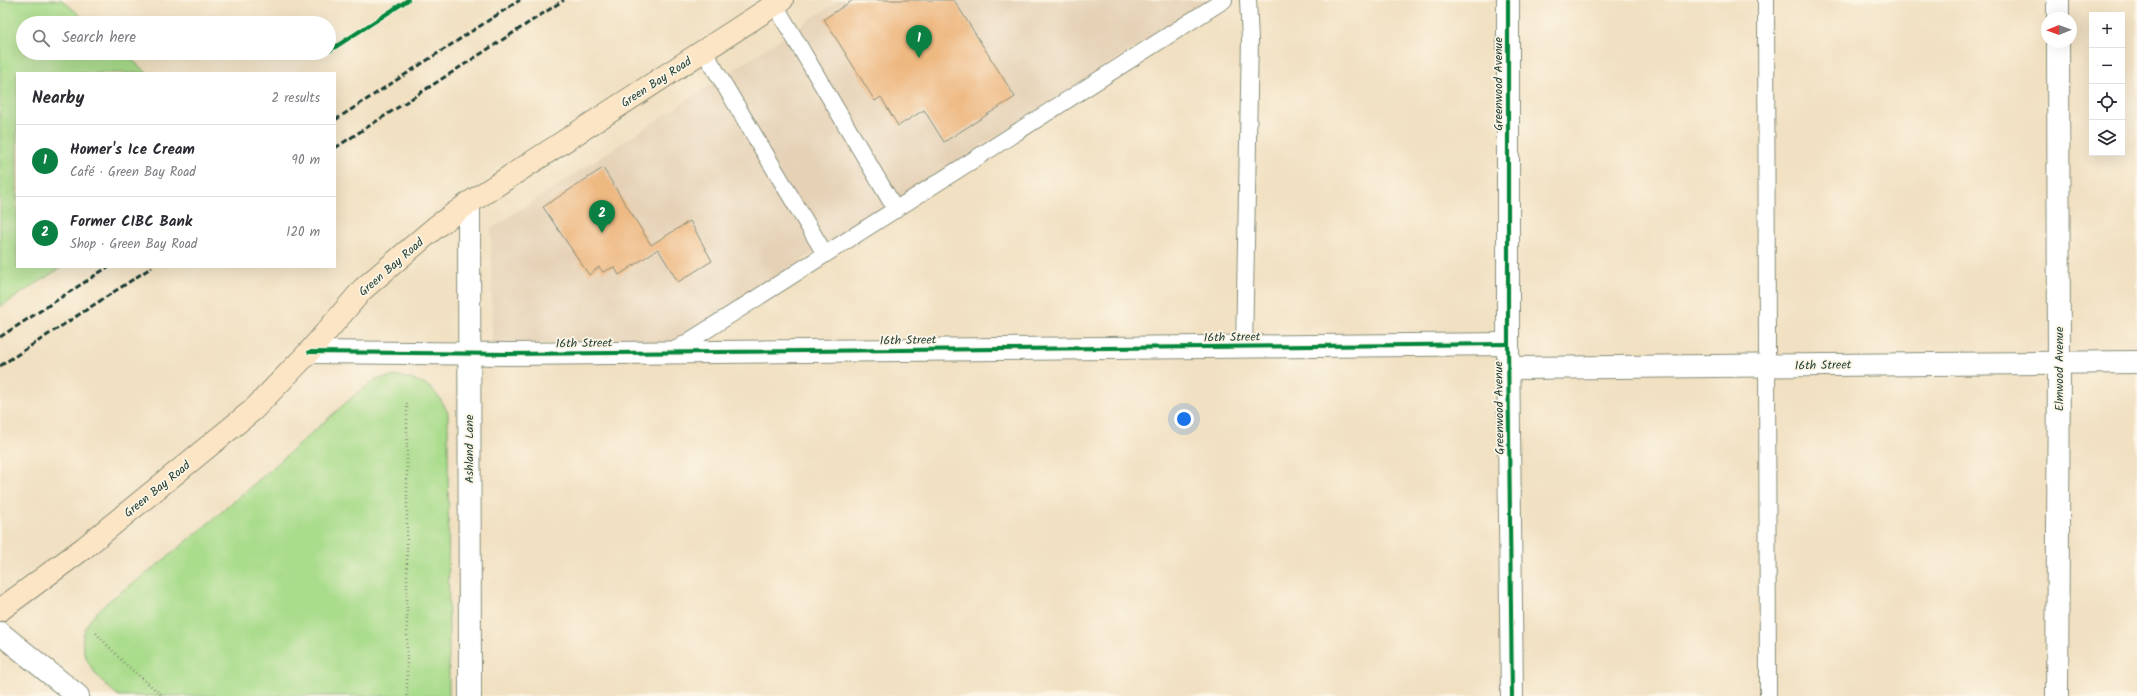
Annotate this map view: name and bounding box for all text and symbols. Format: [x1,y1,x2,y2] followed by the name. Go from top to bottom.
[2041,12,2077,48] north arrow
[2089,12,2125,156] map controls
[2089,12,2125,48] button: +
[16,16,336,60] search box
[906,25,932,58] pin: 1
[62,26,136,50] text: Search here
[30,27,52,49] icon: search
[1489,37,1508,131] street label: Greenwood Avenue
[2089,48,2125,84] button: −
[617,52,696,112] street label: Green Bay Road
[2089,84,2125,120] button: locate
[32,85,84,112] text: Nearby
[272,88,320,109] text: 2 results
[2089,120,2125,156] button: layers
[70,138,195,162] text: Homer's Ice Cream
[43,150,47,171] text: 1
[292,150,320,171] text: 90 m
[70,162,196,183] text: Café · Green Bay Road
[589,200,615,233] pin: 2
[70,210,192,234] text: Former CIBC Bank
[41,222,49,243] text: 2
[286,222,320,243] text: 120 m
[354,233,429,301] street label: Green Bay Road
[70,234,197,255] text: Shop · Green Bay Road
[2050,326,2069,411] street label: Elmwood Avenue
[1203,327,1261,347] street label: 16th Street
[879,330,937,350] street label: 16th Street
[555,333,613,353] street label: 16th Street
[1794,355,1852,375] street label: 16th Street
[1489,360,1510,455] street label: Greenwood Avenue
[1174,409,1194,429] your location
[460,414,479,483] street label: Ashland Lane
[120,456,196,522] street label: Green Bay Road

